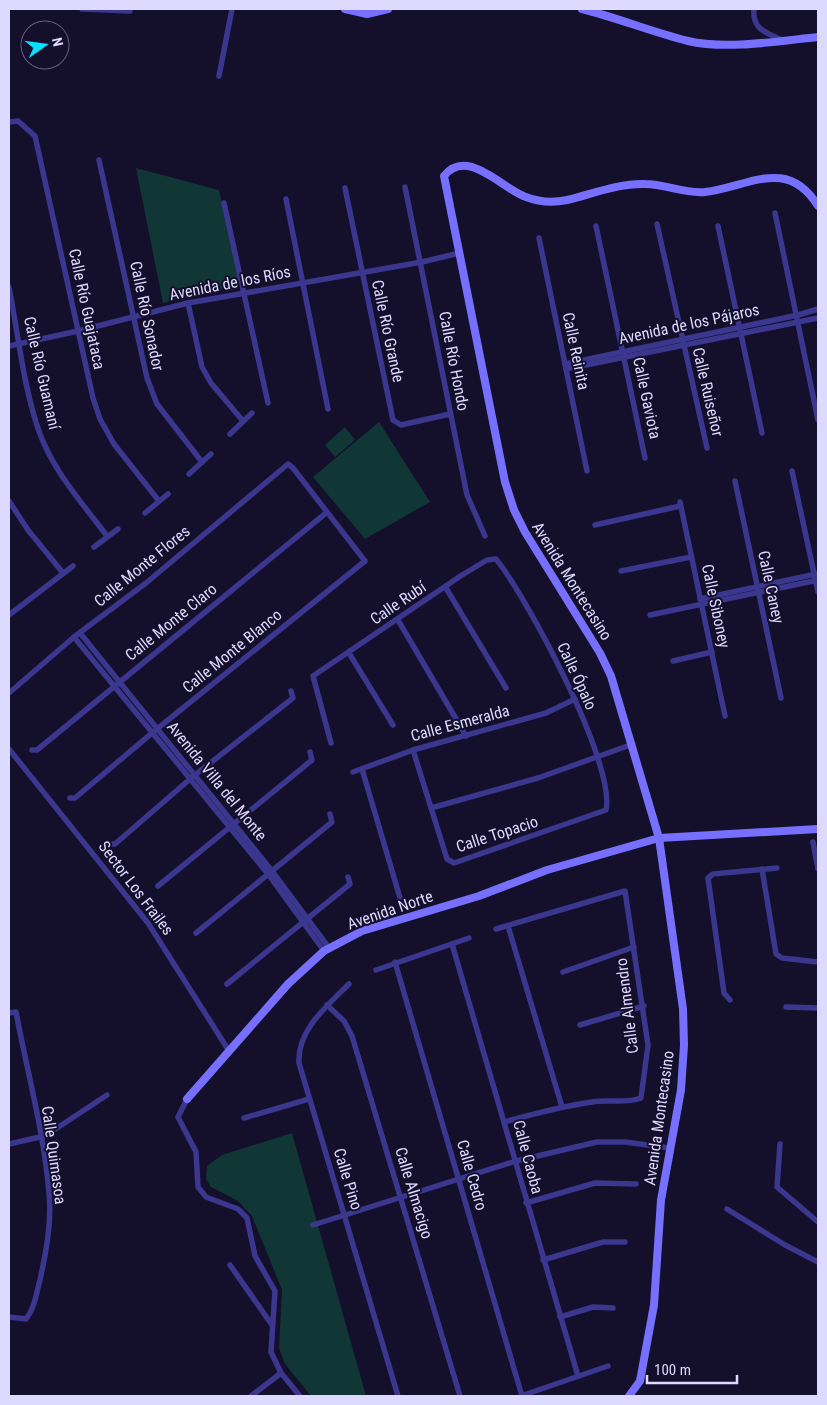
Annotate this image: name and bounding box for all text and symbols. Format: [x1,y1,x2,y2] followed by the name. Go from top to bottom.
[20,20,70,70] north arrow
[49,36,66,48] text: N
[65,247,109,371] street label: Calle Río Guajataca
[126,259,168,373] street label: Calle Río Sonador
[168,262,292,304] street label: Avenida de los Ríos
[368,278,408,384] street label: Calle Río Grande
[617,300,761,348] street label: Avenida de los Pájaros
[435,310,473,412] street label: Calle Río Hondo
[559,311,593,391] street label: Calle Reinita
[20,315,65,433] street label: Calle Río Guamaní
[689,346,727,438] street label: Calle Ruiseñor
[629,355,665,441] street label: Calle Gaviota
[528,518,616,644] street label: Avenida Montecasino
[90,522,194,610] street label: Calle Monte Flores
[754,549,788,625] street label: Calle Caney
[698,562,734,650] street label: Calle Siboney
[367,577,431,629] street label: Calle Rubí
[121,579,221,665] street label: Calle Monte Claro
[179,605,285,697] street label: Calle Monte Blanco
[553,639,602,713] street label: Calle Ópalo
[408,701,512,745] street label: Calle Esmeralda
[163,718,271,844] street label: Avenida Villa del Monte
[454,812,540,856] street label: Calle Topacio
[94,837,178,939] street label: Sector Los Frailes
[345,886,435,934] street label: Avenida Norte
[612,957,642,1055] street label: Calle Almendro
[640,1049,678,1187] street label: Avenida Montecasino
[38,1105,70,1205] street label: Calle Quimasoa
[509,1118,547,1196] street label: Calle Caoba
[453,1138,491,1212] street label: Calle Cedro
[391,1145,437,1241] street label: Calle Almacigo
[330,1146,366,1212] street label: Calle Pino
[647,1352,737,1384] scale bar
[654,1361,691,1379] text: 100 m

